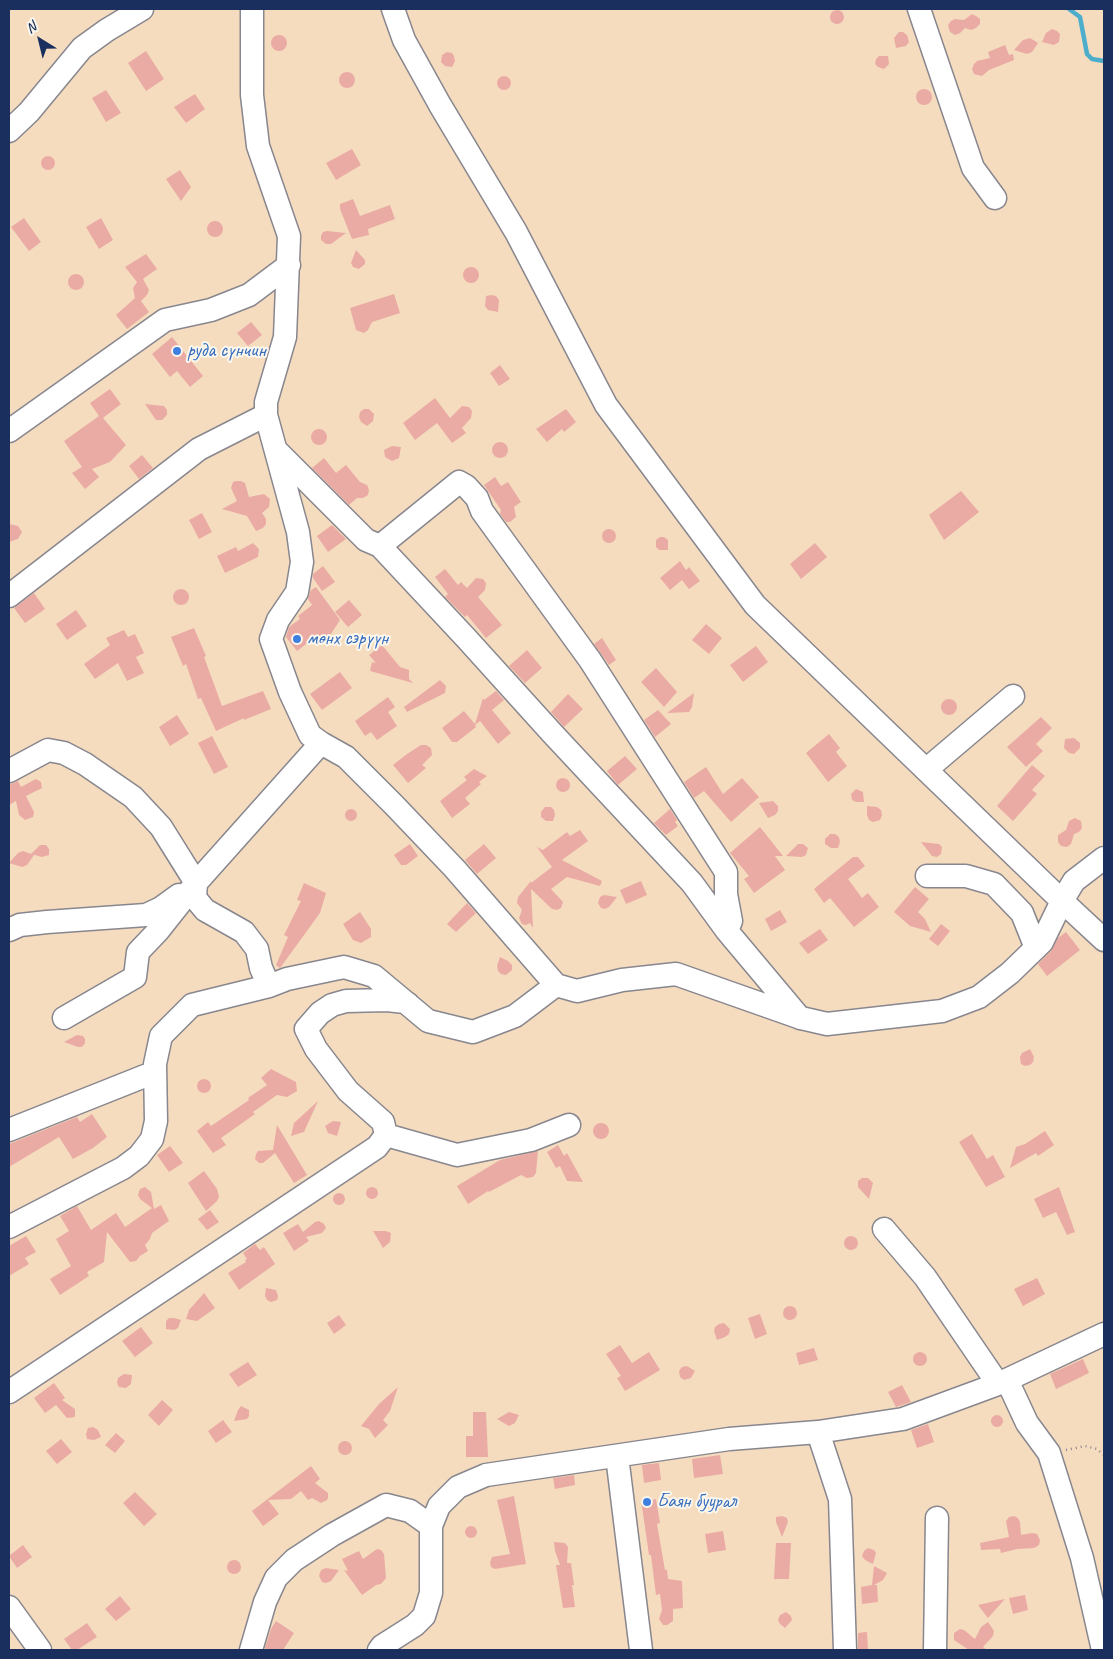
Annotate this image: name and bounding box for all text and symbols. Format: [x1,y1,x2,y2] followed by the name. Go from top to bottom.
[15,15,65,65] north arrow
[22,18,39,37] text: N
[187,339,266,363] place label: руда сүнчин
[171,345,183,357] marker: руда сүнчин
[307,627,388,651] place label: мөнх сэрүүн
[291,633,303,645] marker: мөнх сэрүүн
[657,1490,736,1514] place label: Баян буурал
[641,1496,653,1508] marker: Баян буурал

